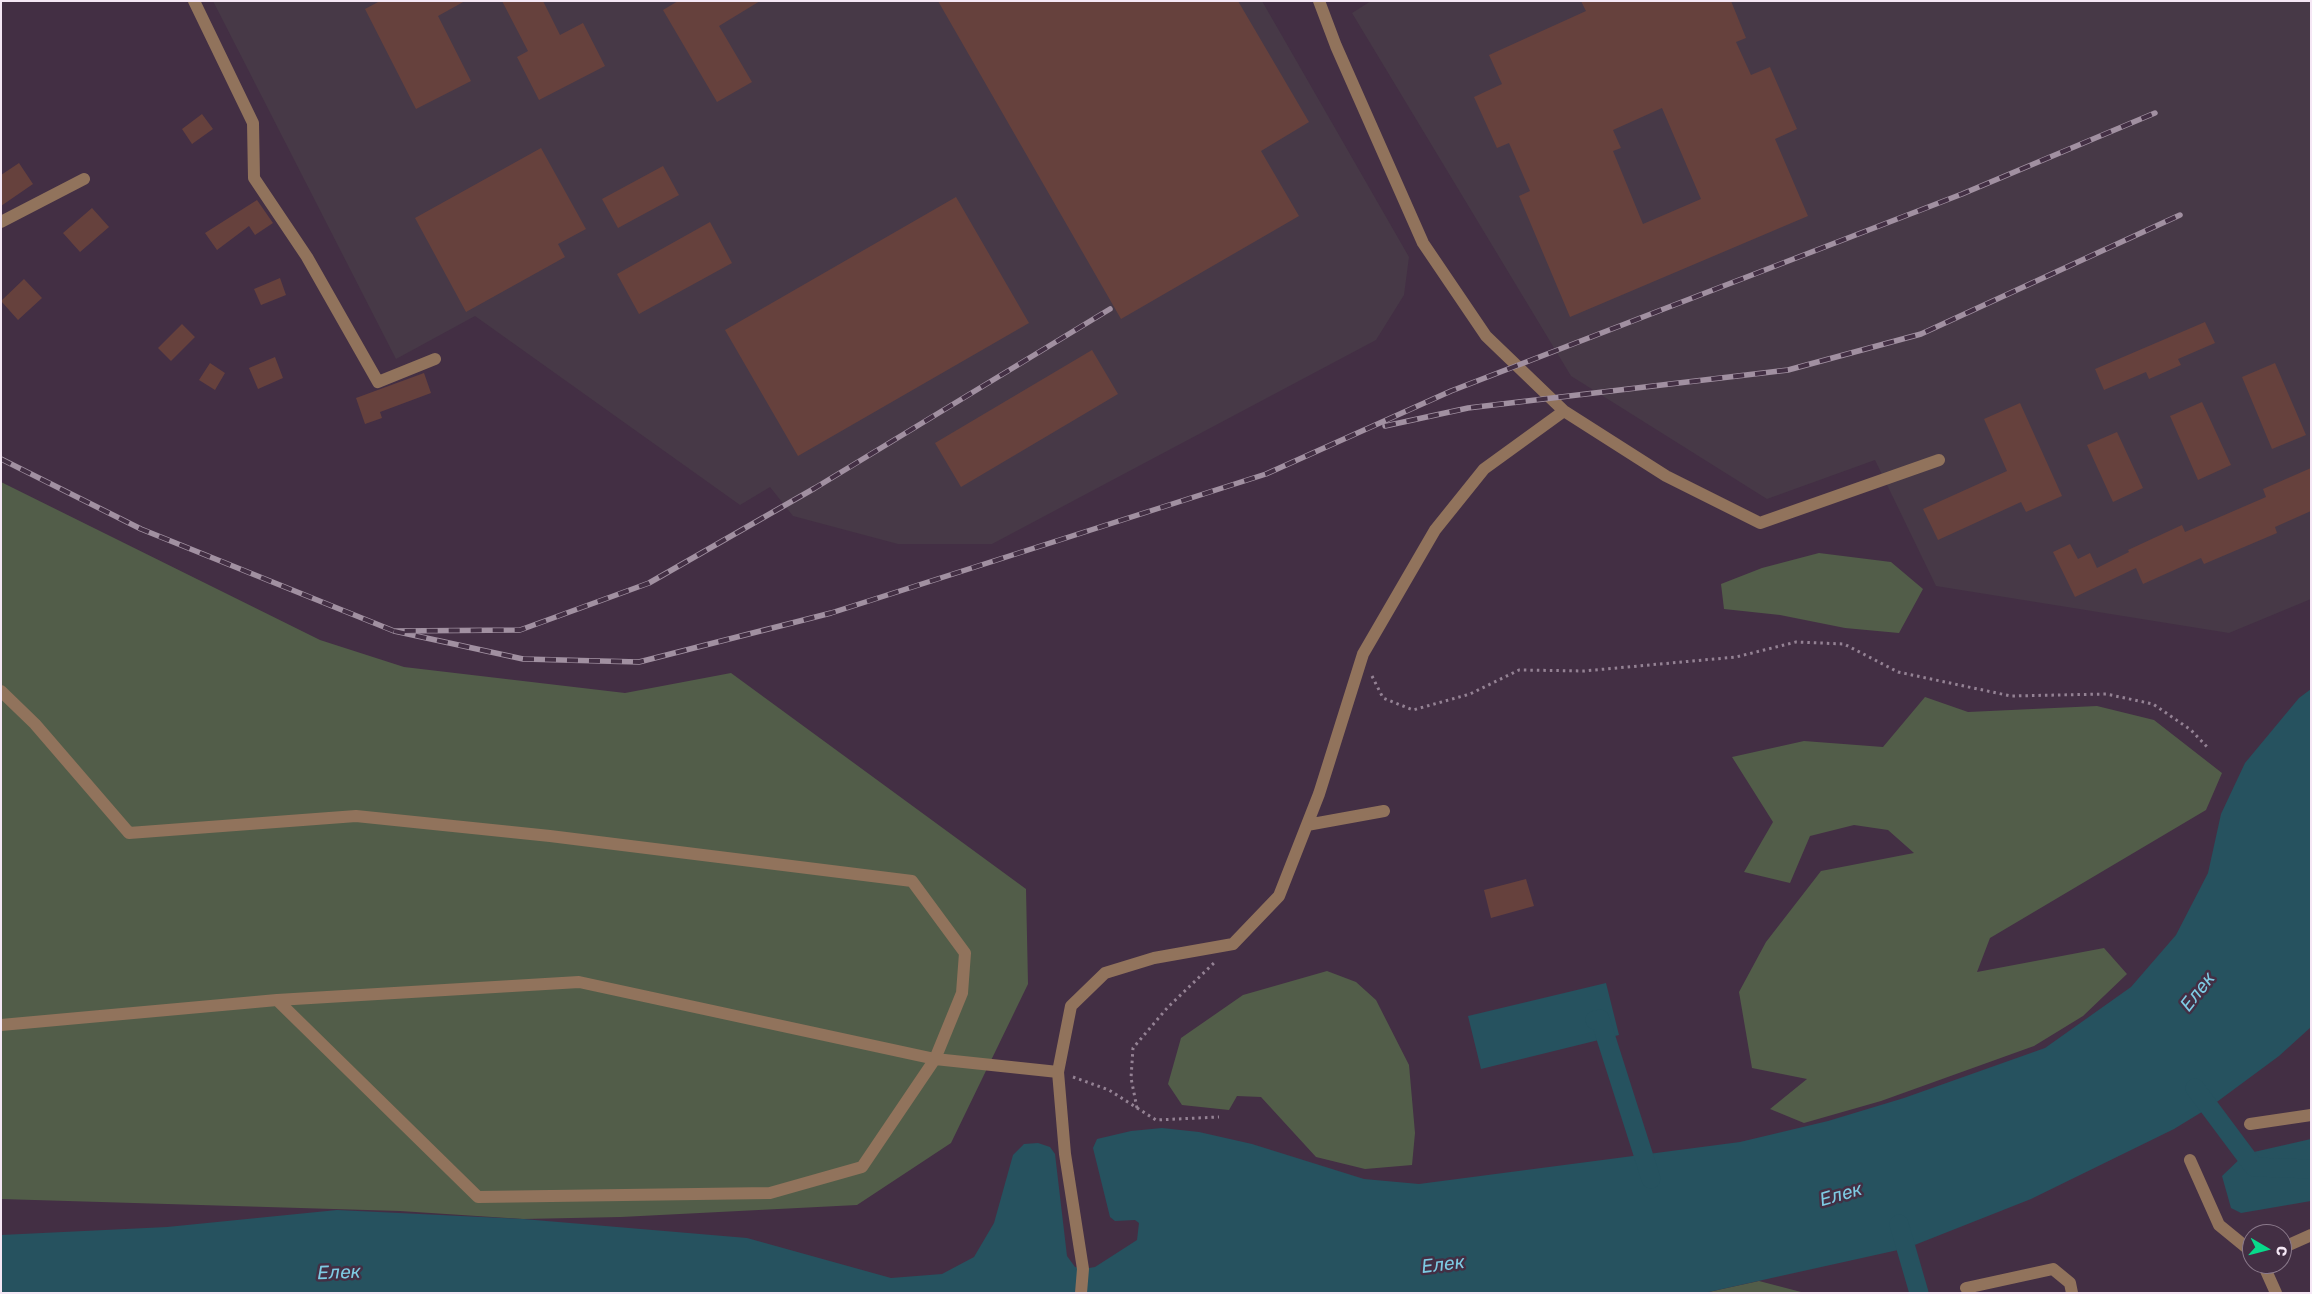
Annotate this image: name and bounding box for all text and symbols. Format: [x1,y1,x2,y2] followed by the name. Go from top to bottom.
[2176,968,2220,1016] water label: Елек
[1817,1178,1865,1212] water label: Елек
[2242,1224,2292,1274] north arrow
[2272,1245,2290,1257] text: С
[1420,1251,1466,1279] water label: Елек
[317,1261,361,1285] water label: Елек

